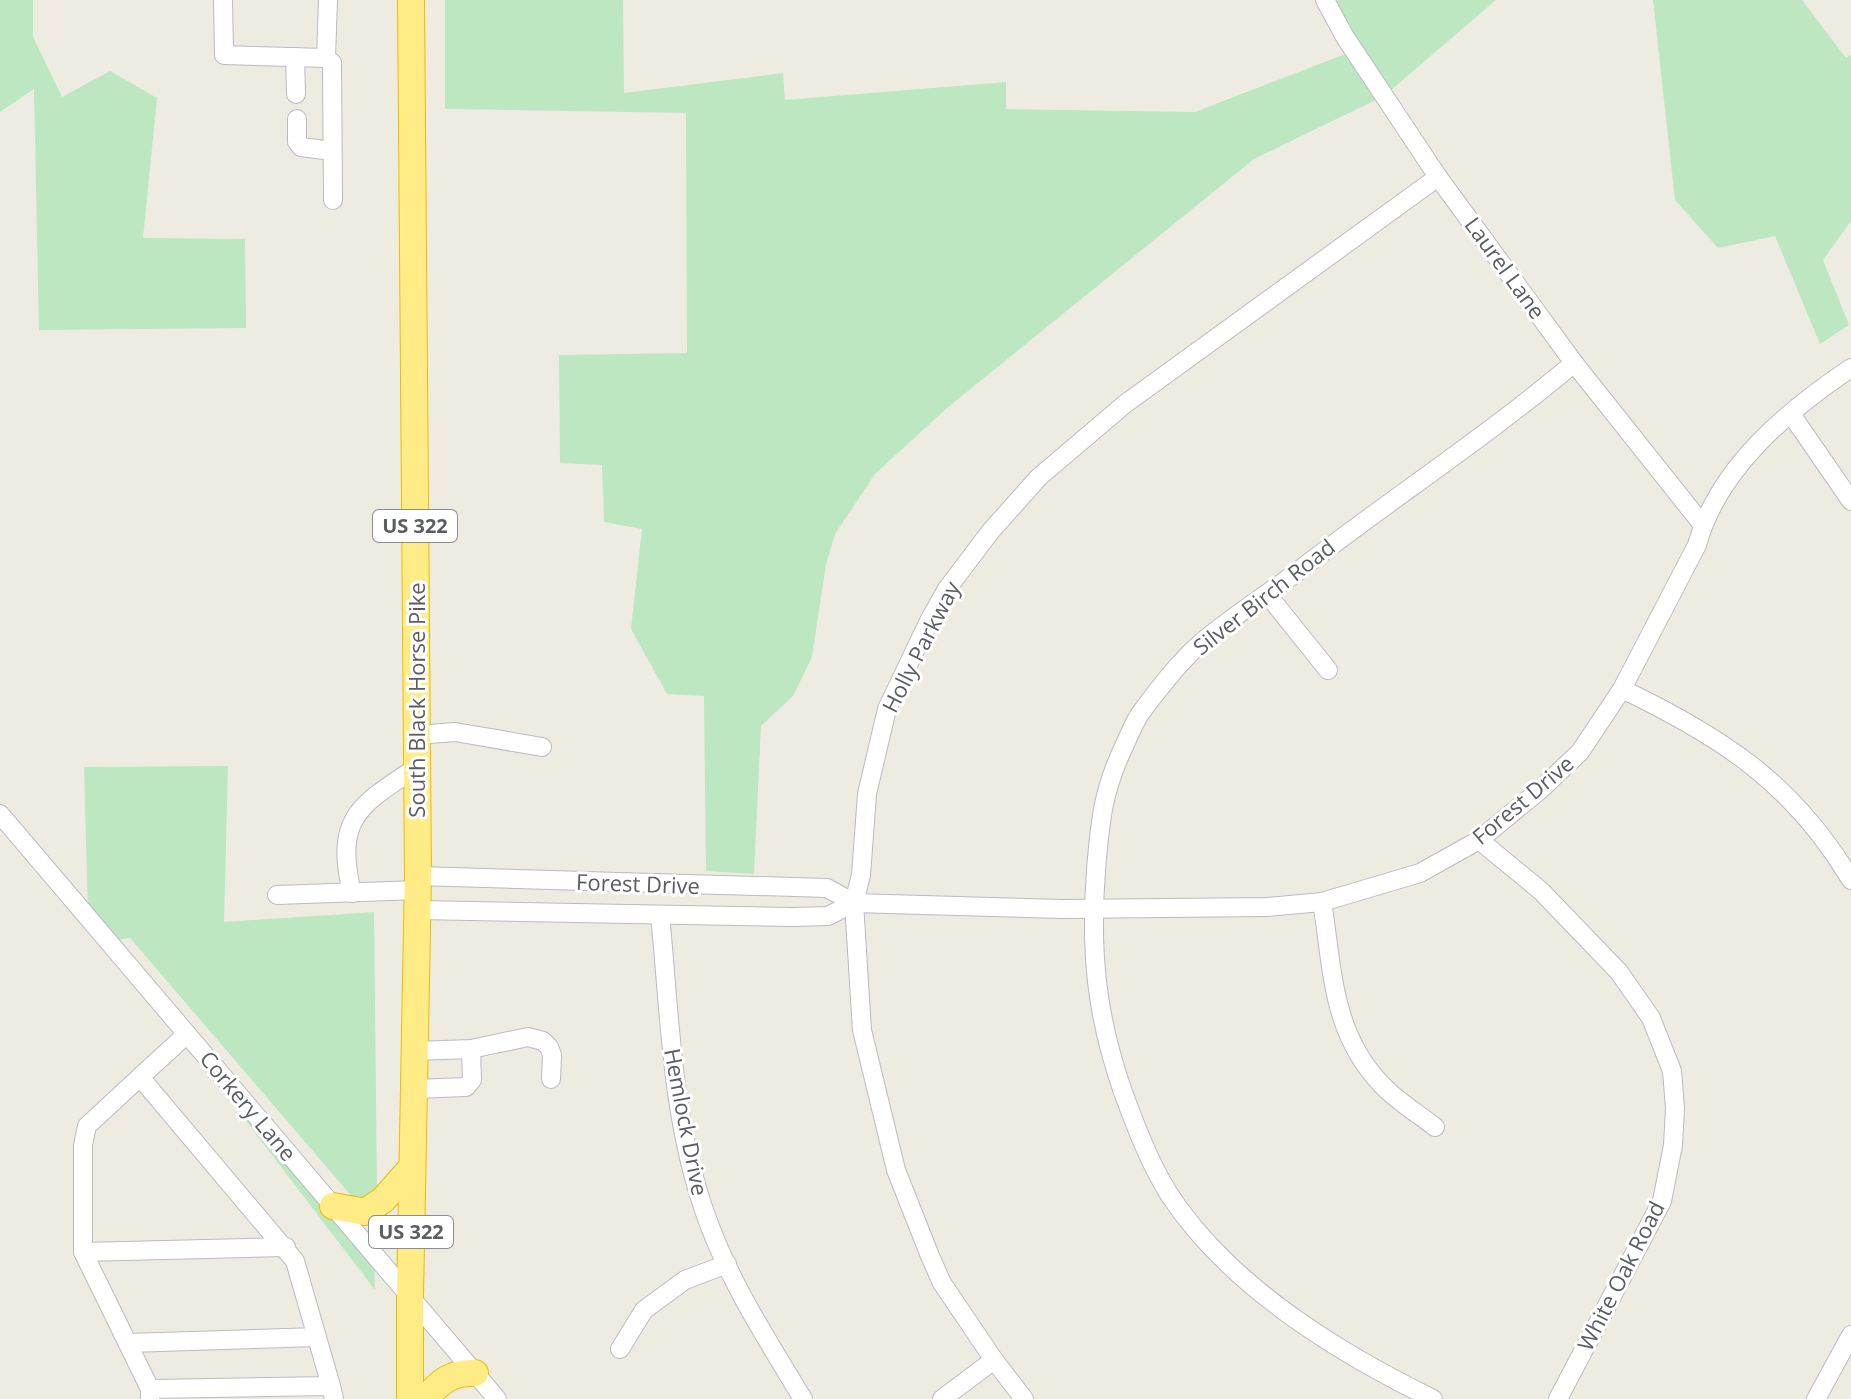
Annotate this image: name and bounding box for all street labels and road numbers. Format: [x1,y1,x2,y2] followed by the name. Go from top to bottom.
[1459,210,1553,325] street label: Laurel Lane
[373,510,457,542] road number: US 322
[1186,531,1340,661] street label: Silver Birch Road
[874,575,967,717] street label: Holly Parkway
[401,582,431,818] street label: South Black Horse Pike
[1465,748,1579,851] street label: Forest Drive
[576,866,700,900] street label: Forest Drive
[194,1044,304,1167] street label: Corkery Lane
[658,1046,716,1198] street label: Hemlock Drive
[1569,1195,1671,1356] street label: White Oak Road
[369,1216,453,1248] road number: US 322

